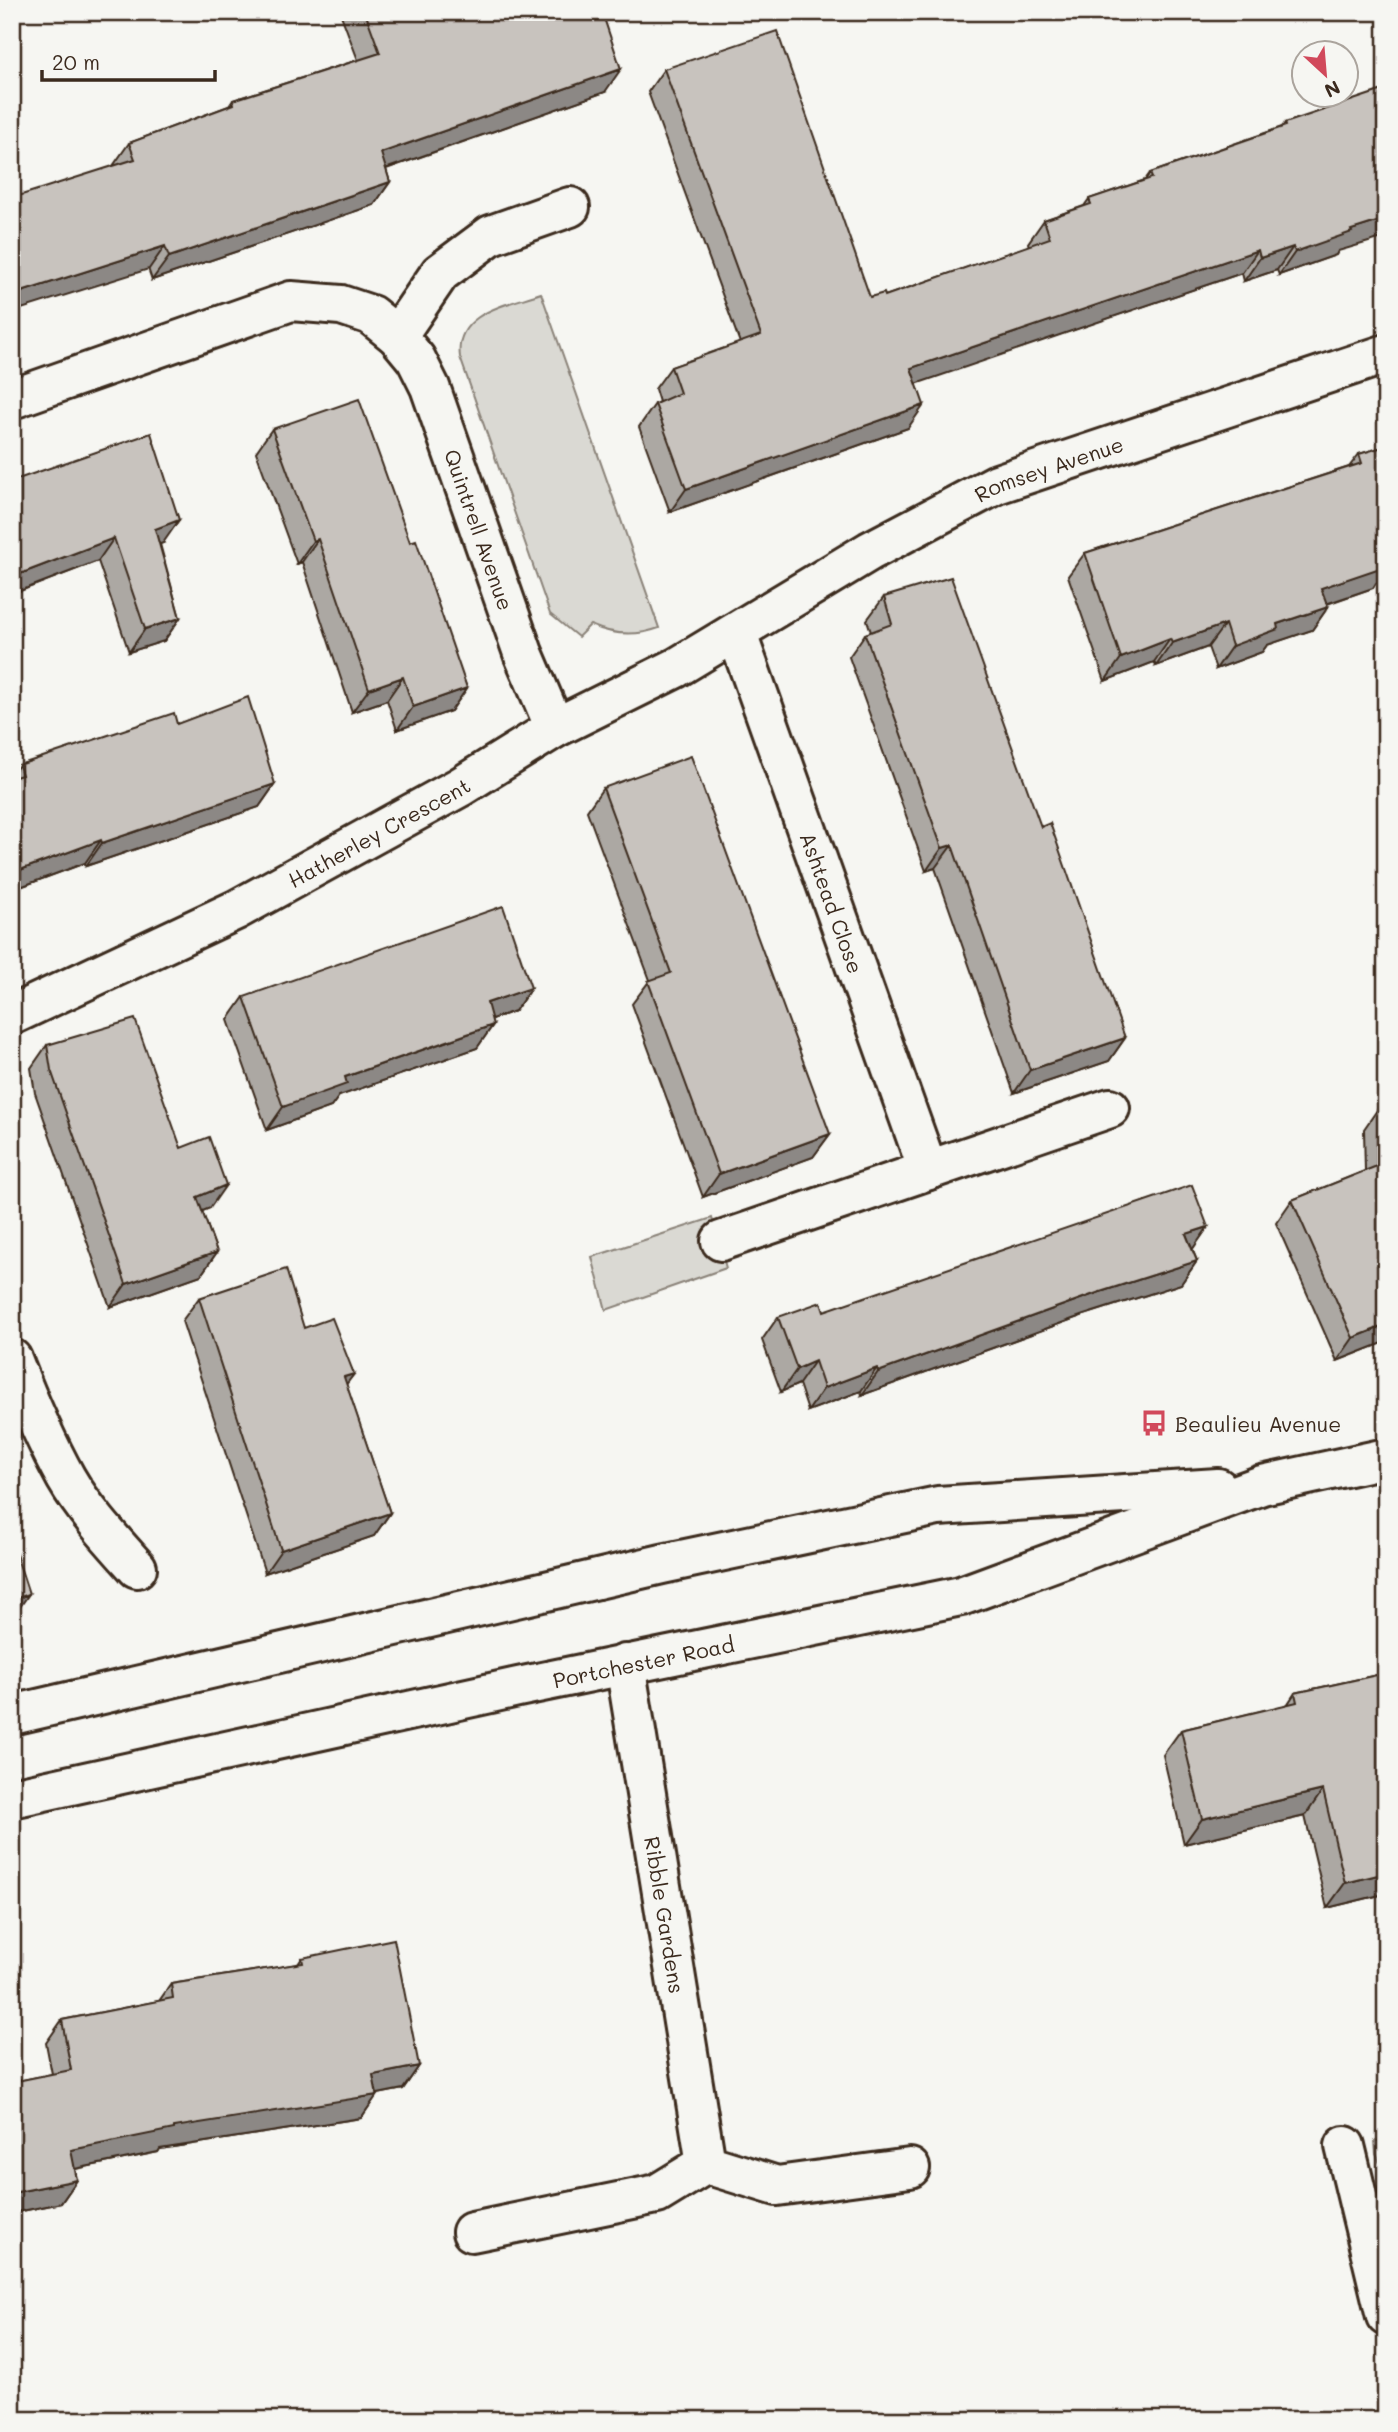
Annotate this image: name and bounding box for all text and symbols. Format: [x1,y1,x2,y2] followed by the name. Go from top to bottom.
[42,38,215,82] scale bar
[1290,38,1360,108] north arrow
[52,48,100,75] text: 20 m
[1321,75,1345,104] text: N
[969,429,1127,507] street label: Romsey Avenue
[439,445,520,614] street label: Quintrell Avenue
[283,771,475,893] street label: Hatherley Crescent
[795,828,870,977] street label: Ashtead Close
[1139,1408,1169,1438] bus stop icon: Beaulieu Avenue
[1175,1410,1341,1437] place label: Beaulieu Avenue
[550,1629,736,1693] street label: Portchester Road
[640,1834,692,1995] street label: Ribble Gardens

